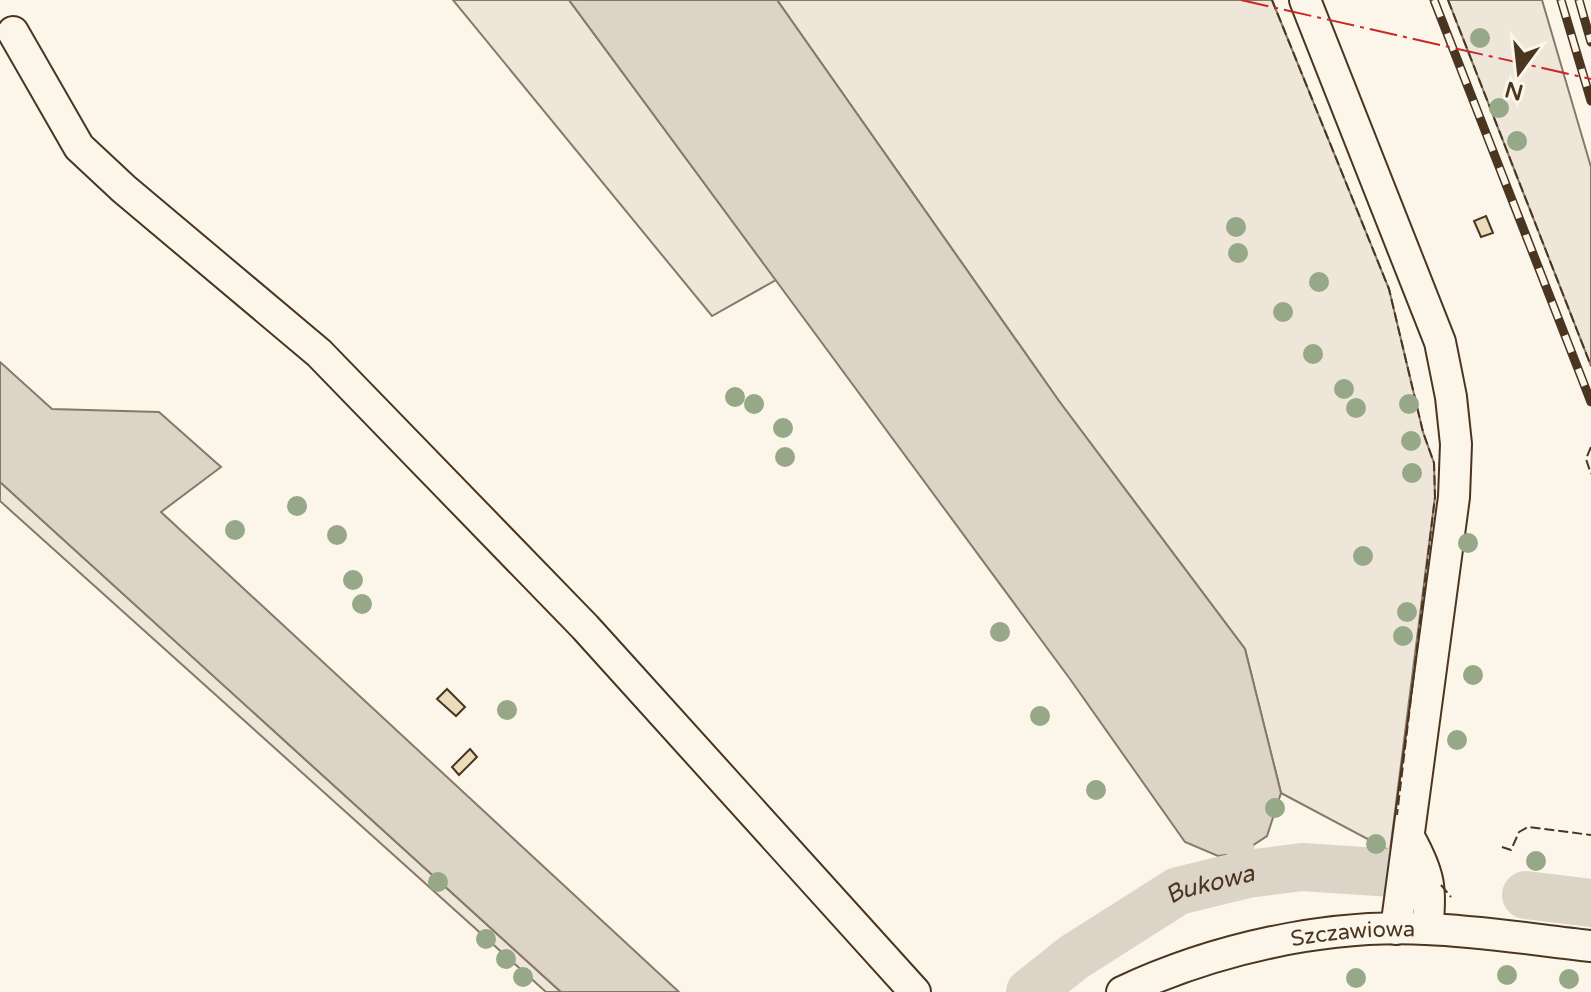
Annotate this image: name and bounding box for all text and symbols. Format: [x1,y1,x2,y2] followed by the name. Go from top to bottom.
[1479,32,1559,112] north arrow
[1502,76,1526,105] text: N
[1160,859,1258,911] water label: Bukowa
[1289,916,1416,952] street label: Szczawiowa

